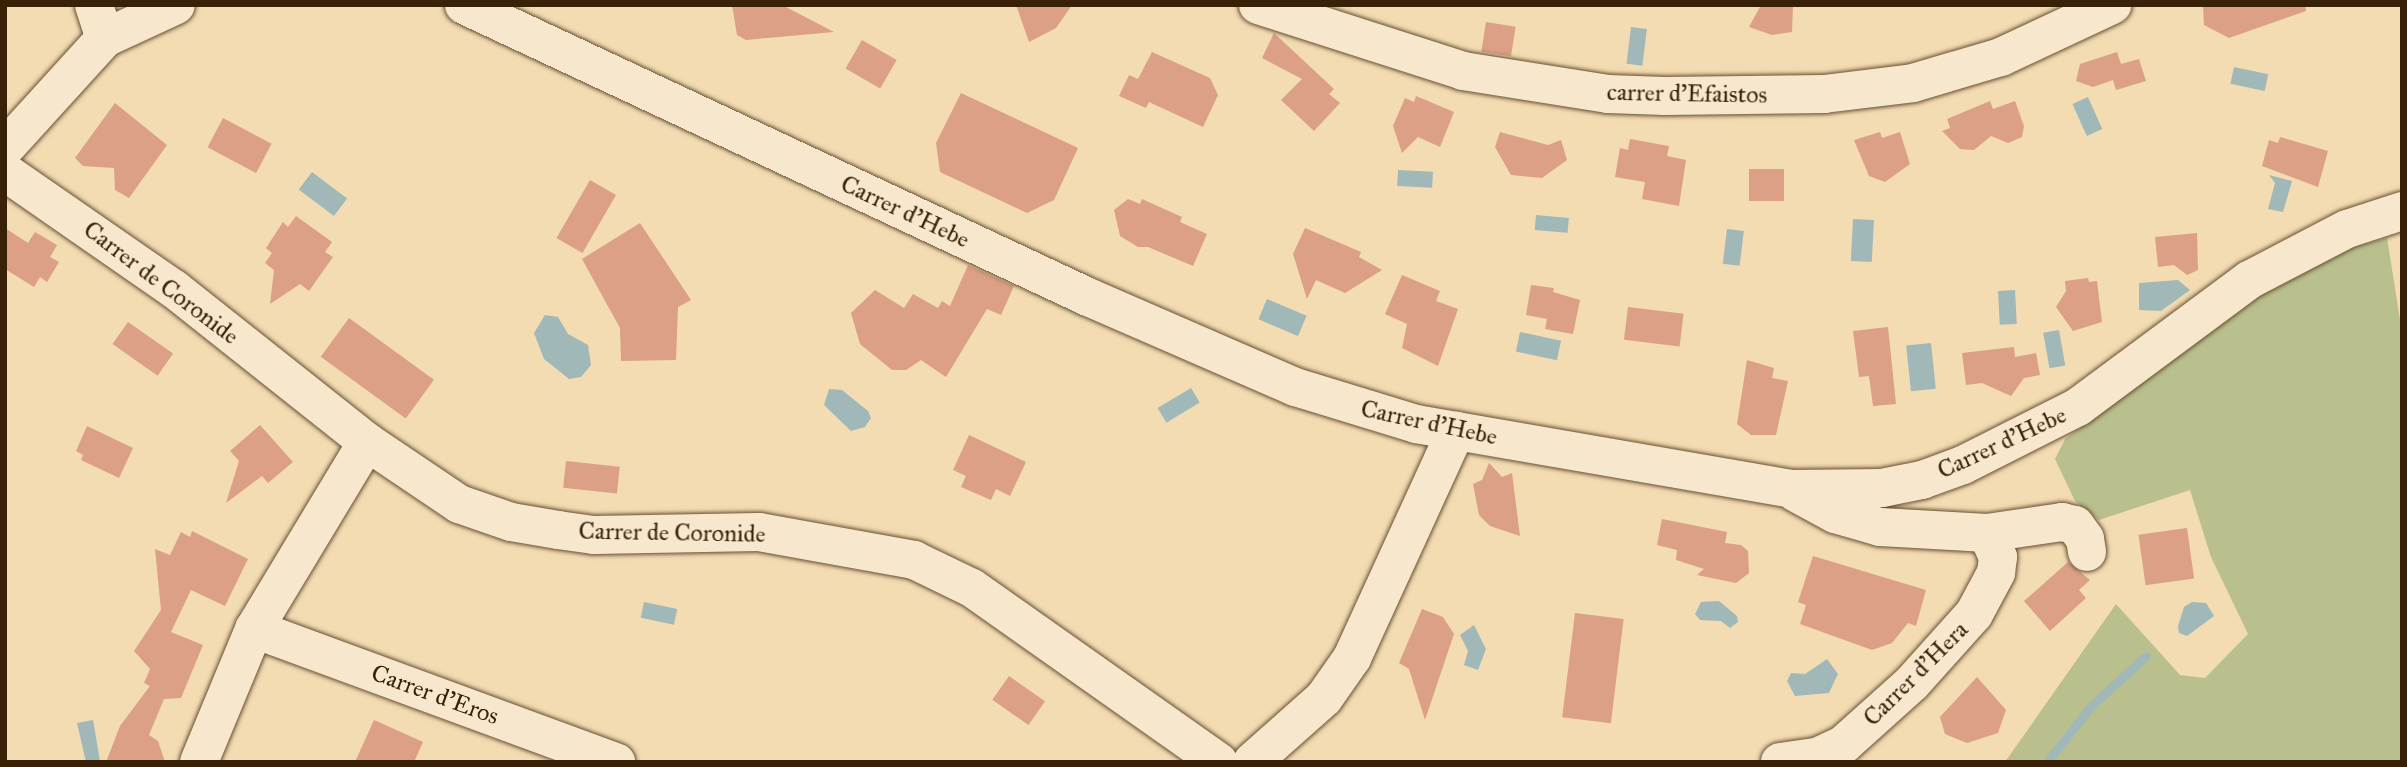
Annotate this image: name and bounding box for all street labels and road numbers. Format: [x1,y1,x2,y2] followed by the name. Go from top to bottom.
[1606,78,1768,110] street label: carrer d'Efaistos
[836,170,974,254] street label: Carrer d'Hebe
[78,215,244,351] street label: Carrer de Coronide
[1358,394,1500,452] street label: Carrer d'Hebe
[1933,401,2071,485] street label: Carrer d'Hebe
[578,517,766,549] street label: Carrer de Coronide
[1858,616,1974,732] street label: Carrer d'Hera
[367,659,503,731] street label: Carrer d'Eros

